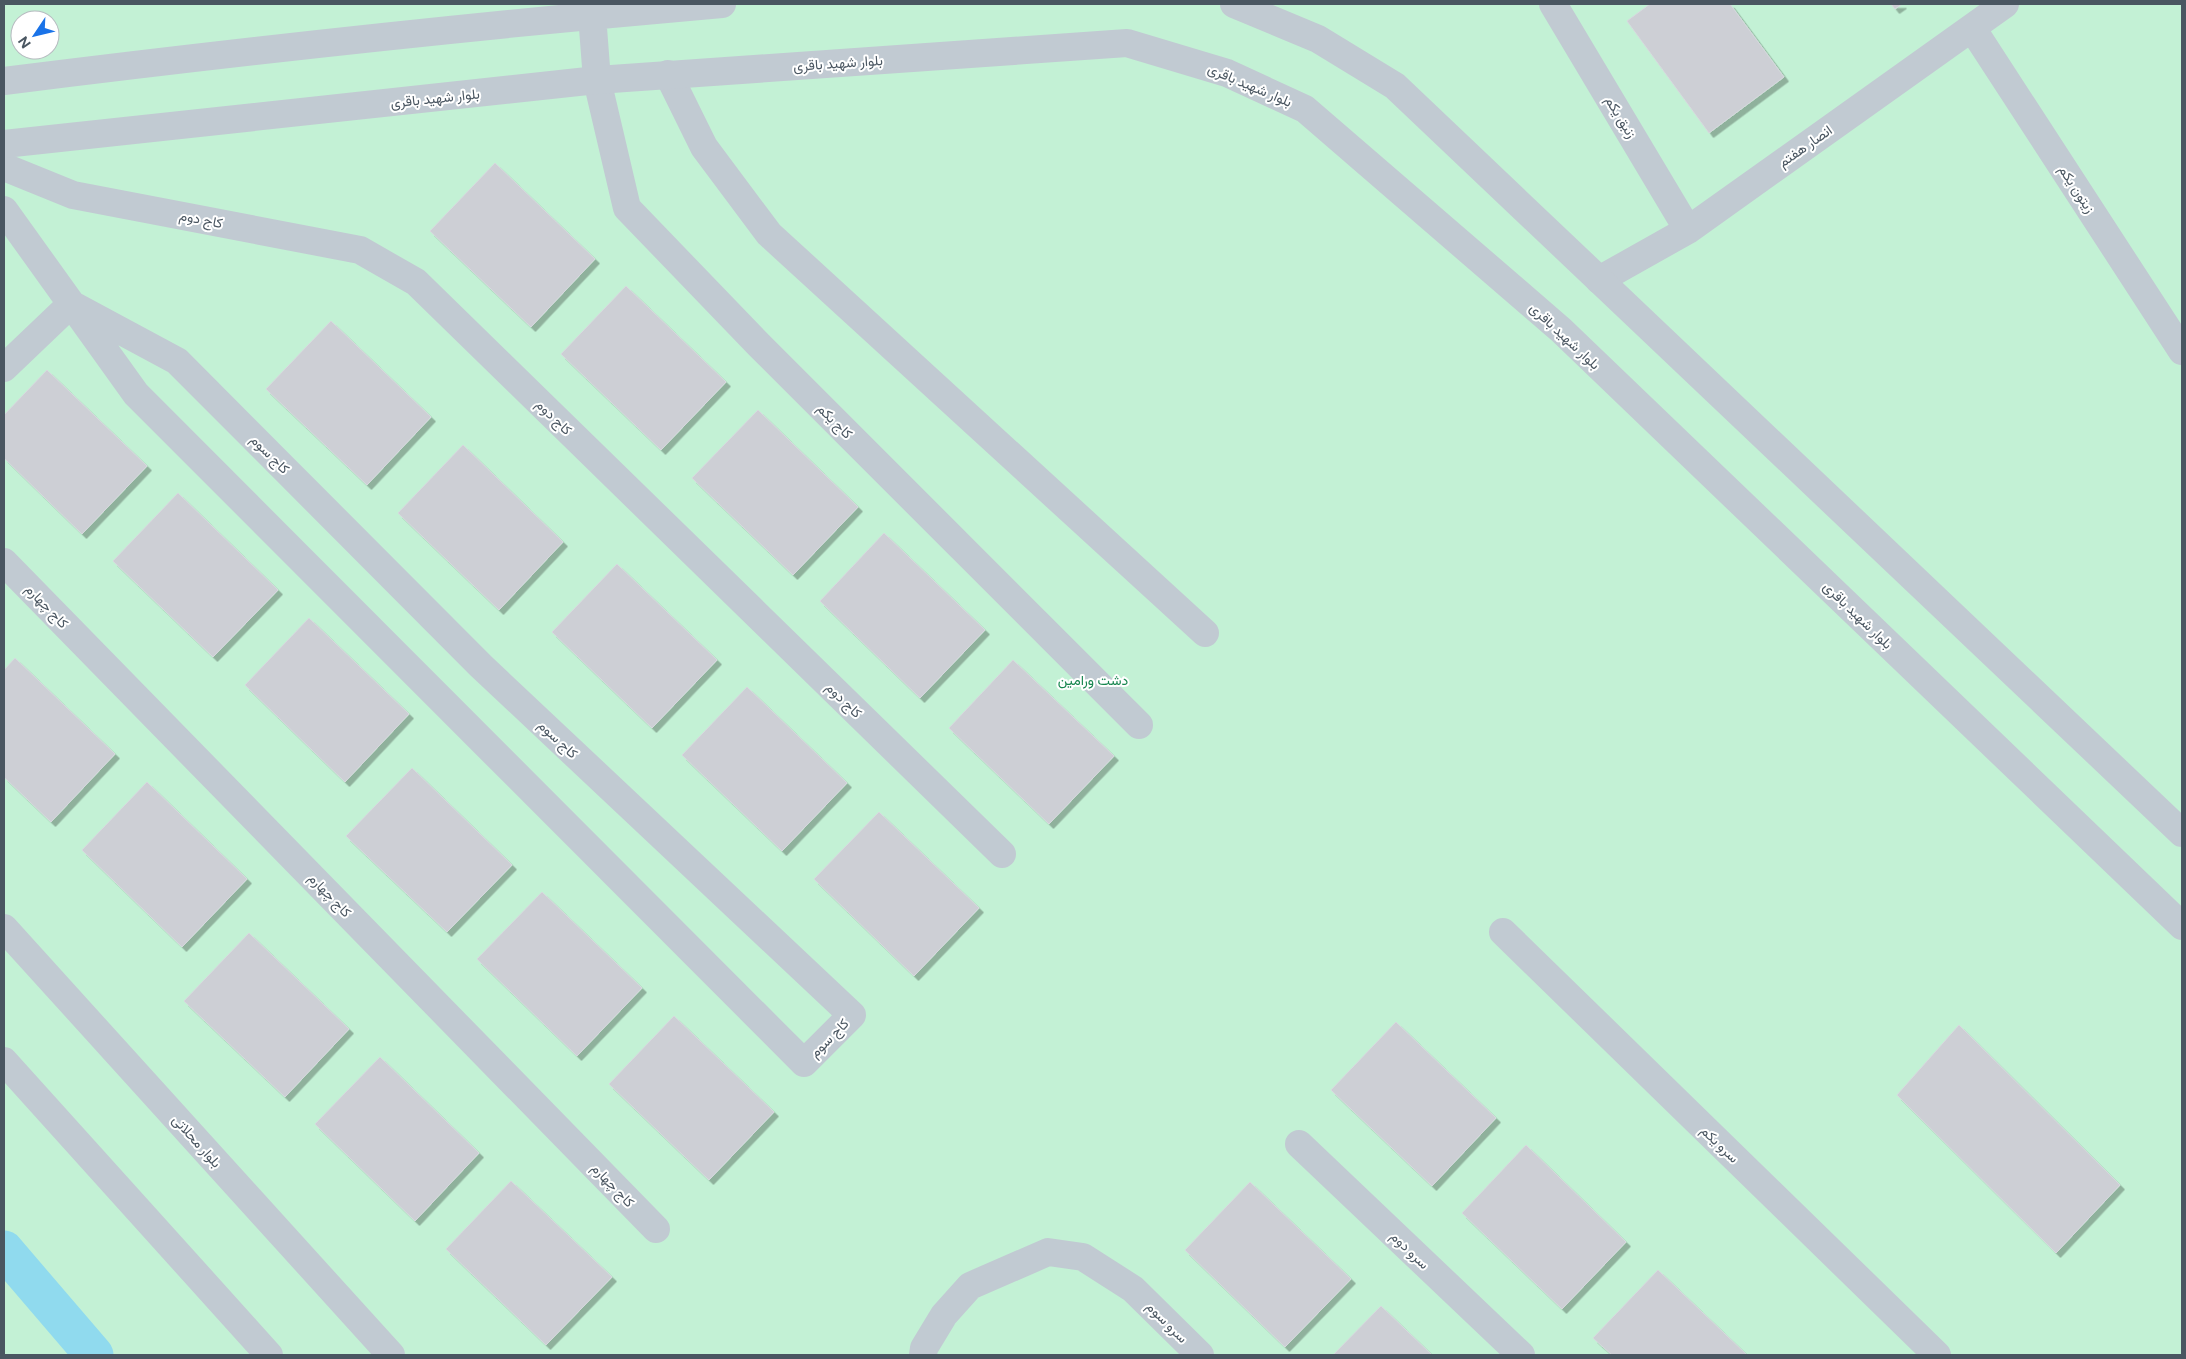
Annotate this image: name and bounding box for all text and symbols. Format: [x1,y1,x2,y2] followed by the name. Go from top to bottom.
[10,10,60,60] north arrow
[15,33,35,51] text: N
[793,52,883,75] street label: بلوار شهید باقری
[1205,60,1294,111] street label: بلوار شهید باقری
[390,85,481,112] street label: بلوار شهید باقری
[1601,93,1640,142] street label: زنبق یکم
[1775,122,1835,171] street label: انصار هفتم
[2055,162,2098,217] street label: زیتون یکم
[177,207,224,234] street label: کاج دوم
[1526,300,1603,373] street label: بلوار شهید باقری
[531,396,575,440] street label: کاج دوم
[812,400,856,444] street label: کاج یکم
[245,431,293,479] street label: کاج سوم
[1819,578,1896,653] street label: بلوار شهید باقری
[20,581,72,633] street label: کاج چهارم
[1058,672,1129,689] park label: دشت ورامین
[821,679,865,723] street label: کاج دوم
[533,717,581,764] street label: کاج سوم
[303,870,355,922] street label: کاج چهارم
[806,1015,854,1063] street label: کاج سوم
[169,1111,225,1171] street label: بلوار محلاتی
[1697,1122,1742,1167] street label: سرو یکم
[586,1160,638,1212] street label: کاج چهارم
[1387,1228,1433,1273] street label: سرو دوم
[1142,1298,1191,1347] street label: سرو سوم

